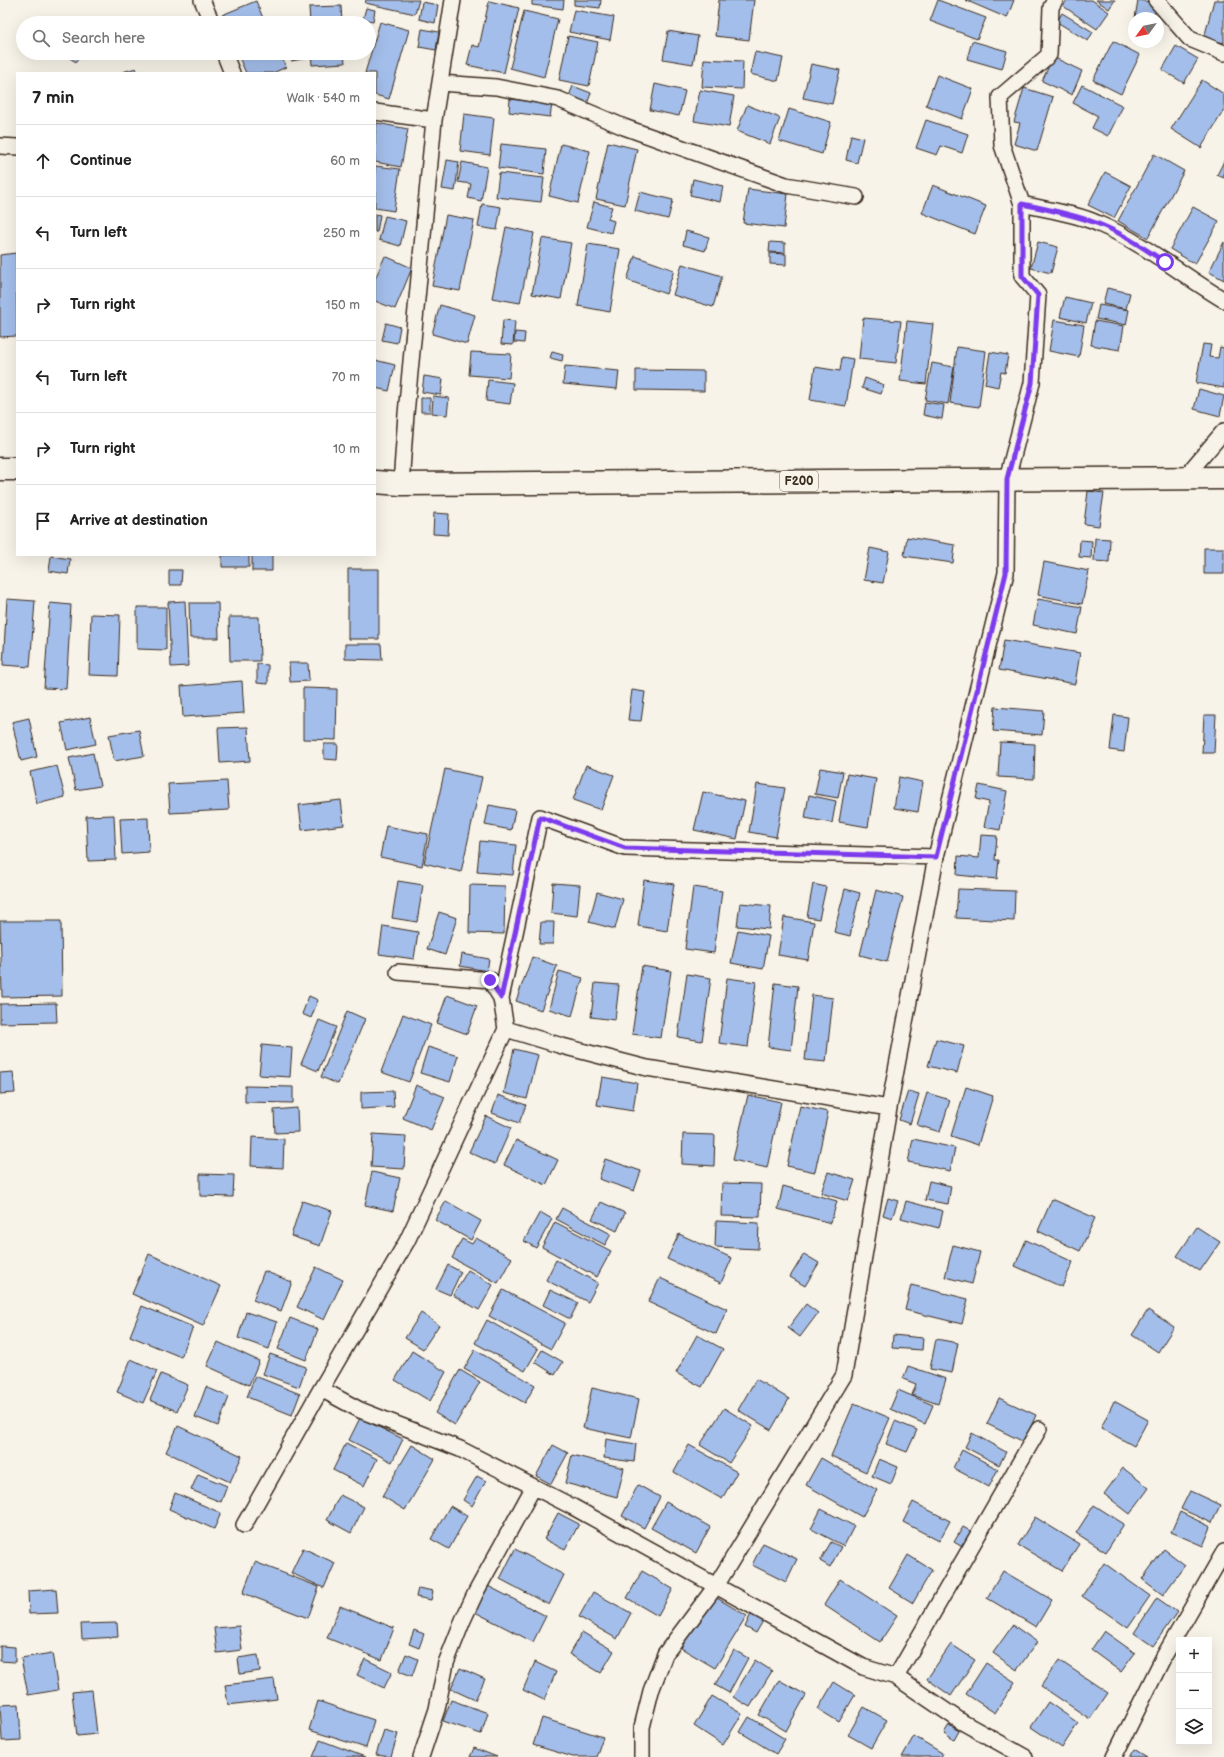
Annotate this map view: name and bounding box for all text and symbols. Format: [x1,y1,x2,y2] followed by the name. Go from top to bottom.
[1128,12,1164,48] north arrow
[16,16,376,60] search box
[30,27,52,49] icon: search
[62,29,145,48] text: Search here
[32,88,74,108] text: 7 min
[286,90,360,106] text: Walk · 540 m
[32,150,54,172] icon: ahead
[70,151,132,170] text: Continue
[330,153,360,169] text: 60 m
[32,222,54,244] icon: left
[70,223,127,242] text: Turn left
[323,225,360,241] text: 250 m
[1156,253,1174,271] route start
[32,294,54,316] icon: right
[70,295,135,314] text: Turn right
[326,297,360,313] text: 150 m
[32,366,54,388] icon: left
[70,367,127,386] text: Turn left
[332,369,360,385] text: 70 m
[32,438,54,460] icon: right
[70,439,135,458] text: Turn right
[333,441,360,457] text: 10 m
[780,471,818,491] road number: F200
[32,510,54,532] icon: arrive
[70,511,208,530] text: Arrive at destination
[481,971,499,989] route end
[1176,1637,1212,1745] map controls
[1176,1637,1212,1673] button: +
[1176,1673,1212,1709] button: −
[1176,1709,1212,1745] button: layers

